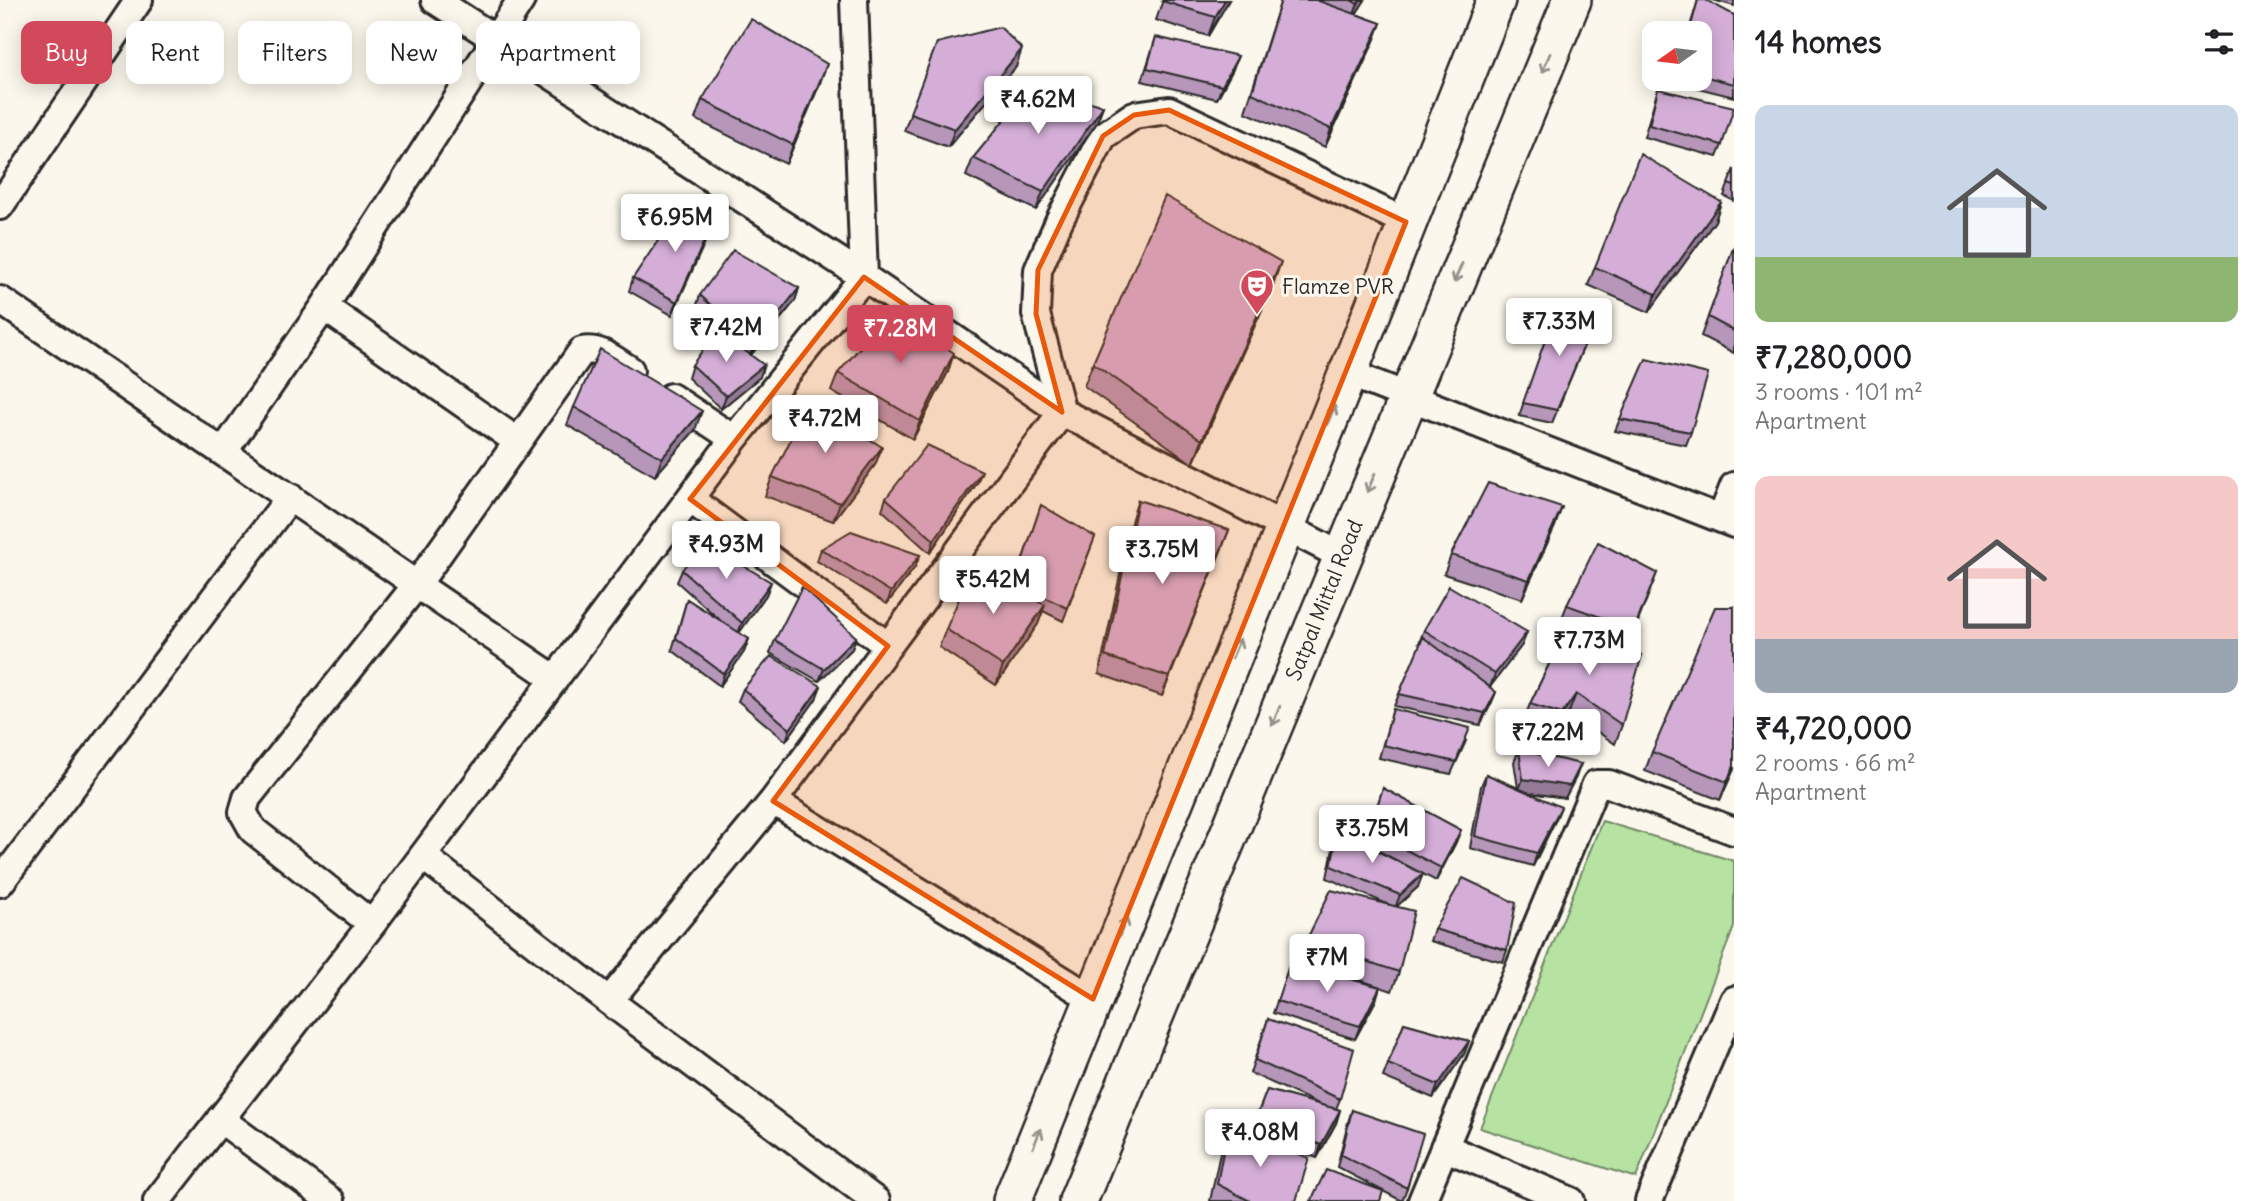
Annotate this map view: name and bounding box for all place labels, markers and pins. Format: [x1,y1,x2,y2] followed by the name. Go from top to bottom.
[981,76,1095,136] pin: ₹4.62M
[618,194,732,254] pin: ₹6.95M
[1238,267,1276,316] theatre icon: Flamze PVR
[1282,273,1394,300] place label: Flamze PVR
[1502,298,1616,358] pin: ₹7.33M
[669,304,783,364] pin: ₹7.42M
[843,306,957,365] pin: ₹7.28M
[768,396,882,455] pin: ₹4.72M
[669,522,783,581] pin: ₹4.93M
[1105,526,1219,586] pin: ₹3.75M
[936,556,1050,616] pin: ₹5.42M
[1532,618,1646,677] pin: ₹7.73M
[1491,710,1605,769] pin: ₹7.22M
[1315,806,1429,865] pin: ₹3.75M
[1293,934,1361,994] pin: ₹7M
[1203,1110,1317,1169] pin: ₹4.08M

